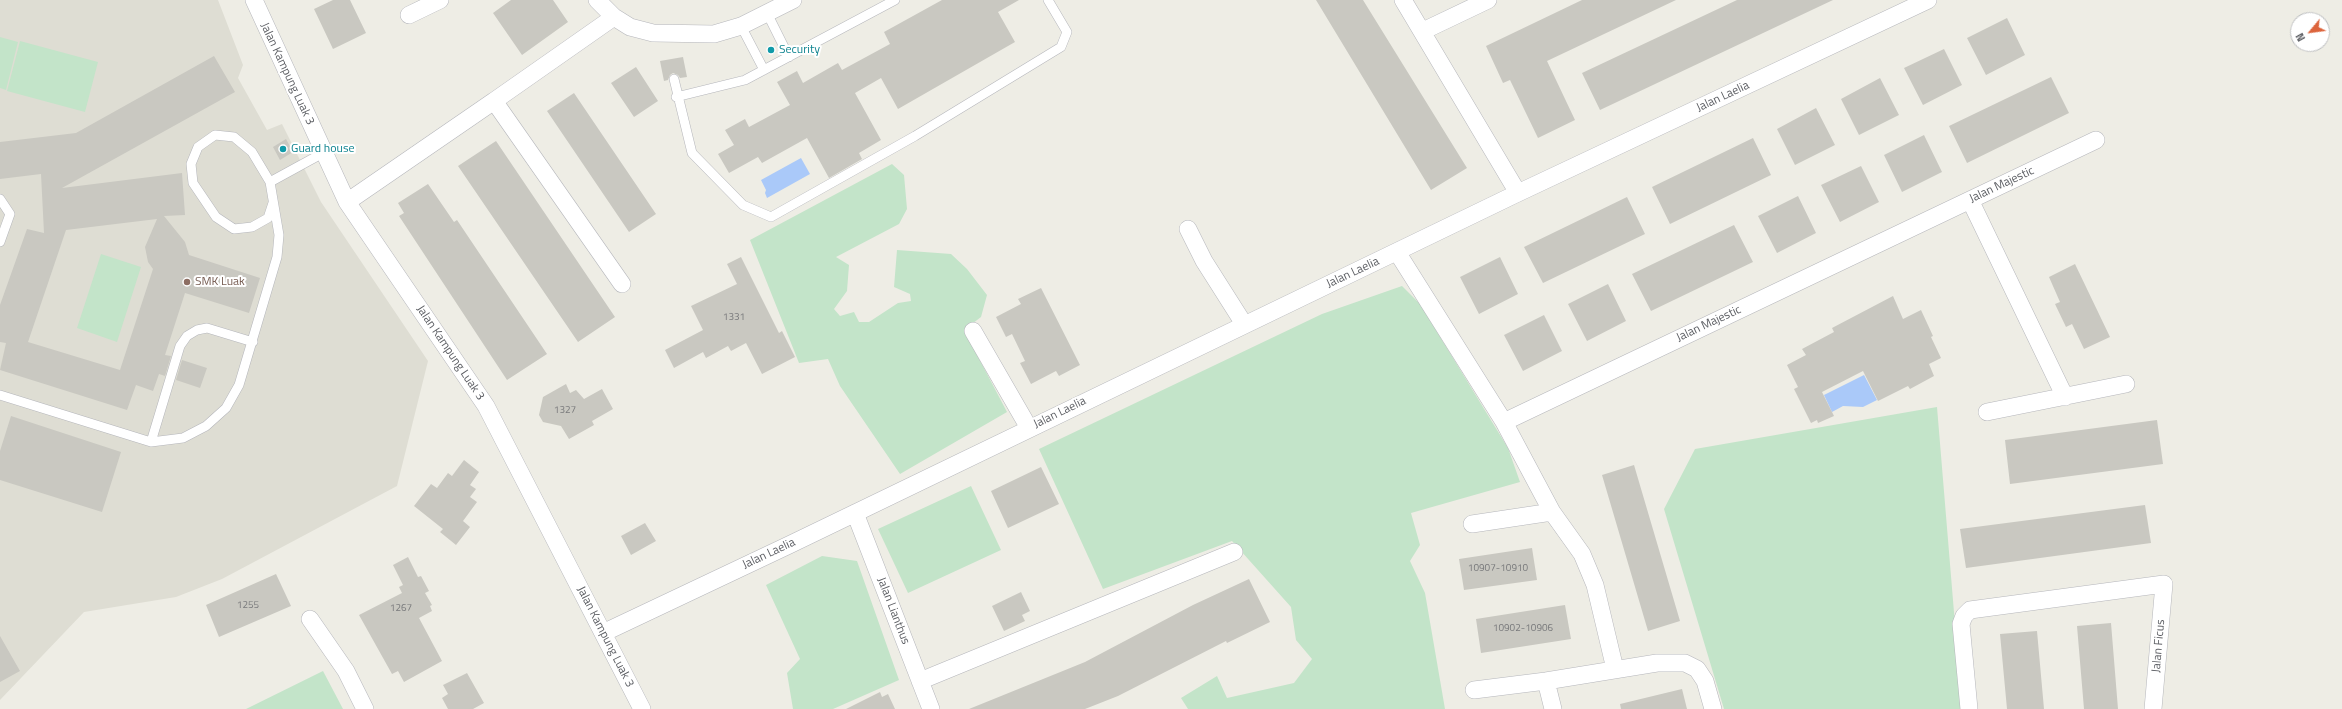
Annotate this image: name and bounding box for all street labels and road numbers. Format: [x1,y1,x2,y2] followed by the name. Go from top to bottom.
[257,20,317,128] street label: Jalan Kampung Luak 3
[1694,79,1752,115] street label: Jalan Laelia
[1967,164,2037,206] street label: Jalan Majestic
[1324,255,1382,291] street label: Jalan Laelia
[413,303,487,403] street label: Jalan Kampung Luak 3
[1674,303,1744,345] street label: Jalan Majestic
[1031,394,1089,432] street label: Jalan Laelia
[740,536,798,572] street label: Jalan Laelia
[874,575,912,647] street label: Jalan Lianthus
[573,584,637,690] street label: Jalan Kampung Luak 3
[2149,619,2169,673] street label: Jalan Ficus

